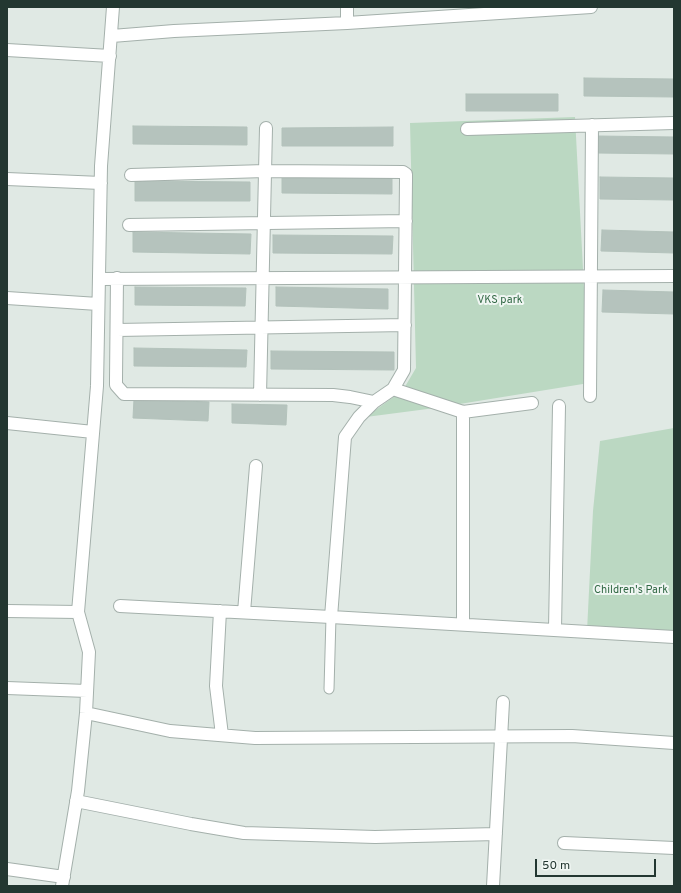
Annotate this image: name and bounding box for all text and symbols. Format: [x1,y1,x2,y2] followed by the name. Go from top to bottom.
[477,294,523,308] park label: VKS park
[594,584,668,598] park label: Children's Park
[537,851,658,877] scale bar
[542,858,570,874] text: 50 m

